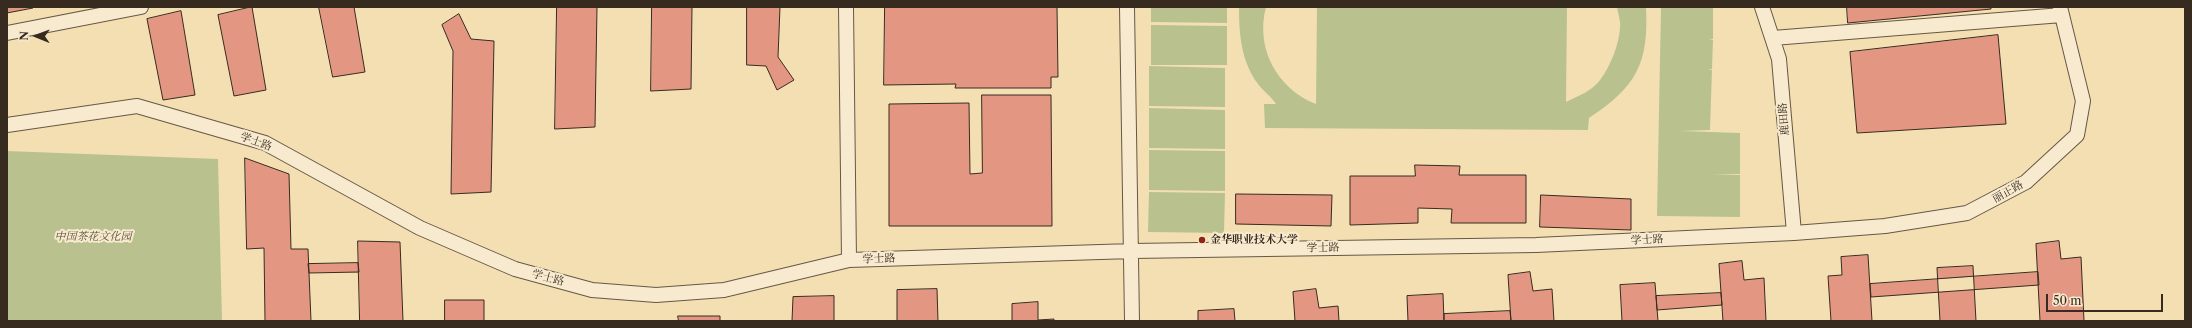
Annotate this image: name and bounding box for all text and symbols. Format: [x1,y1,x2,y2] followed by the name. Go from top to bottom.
[16,16,56,56] north arrow
[17,31,31,41] text: N
[1776,102,1792,136] street label: 鹿田路
[238,130,274,154] street label: 学士路
[1990,178,2026,206] street label: 丽正路
[55,230,131,244] park label: 中国茶花文化园
[1210,233,1298,247] place label: 金华职业技术大学
[1630,233,1664,247] street label: 学士路
[1197,235,1207,245] marker: 金华职业技术大学
[1306,241,1340,255] street label: 学士路
[862,252,896,266] street label: 学士路
[530,267,566,289] street label: 学士路
[2048,286,2165,312] scale bar
[2053,293,2082,308] text: 50 m

